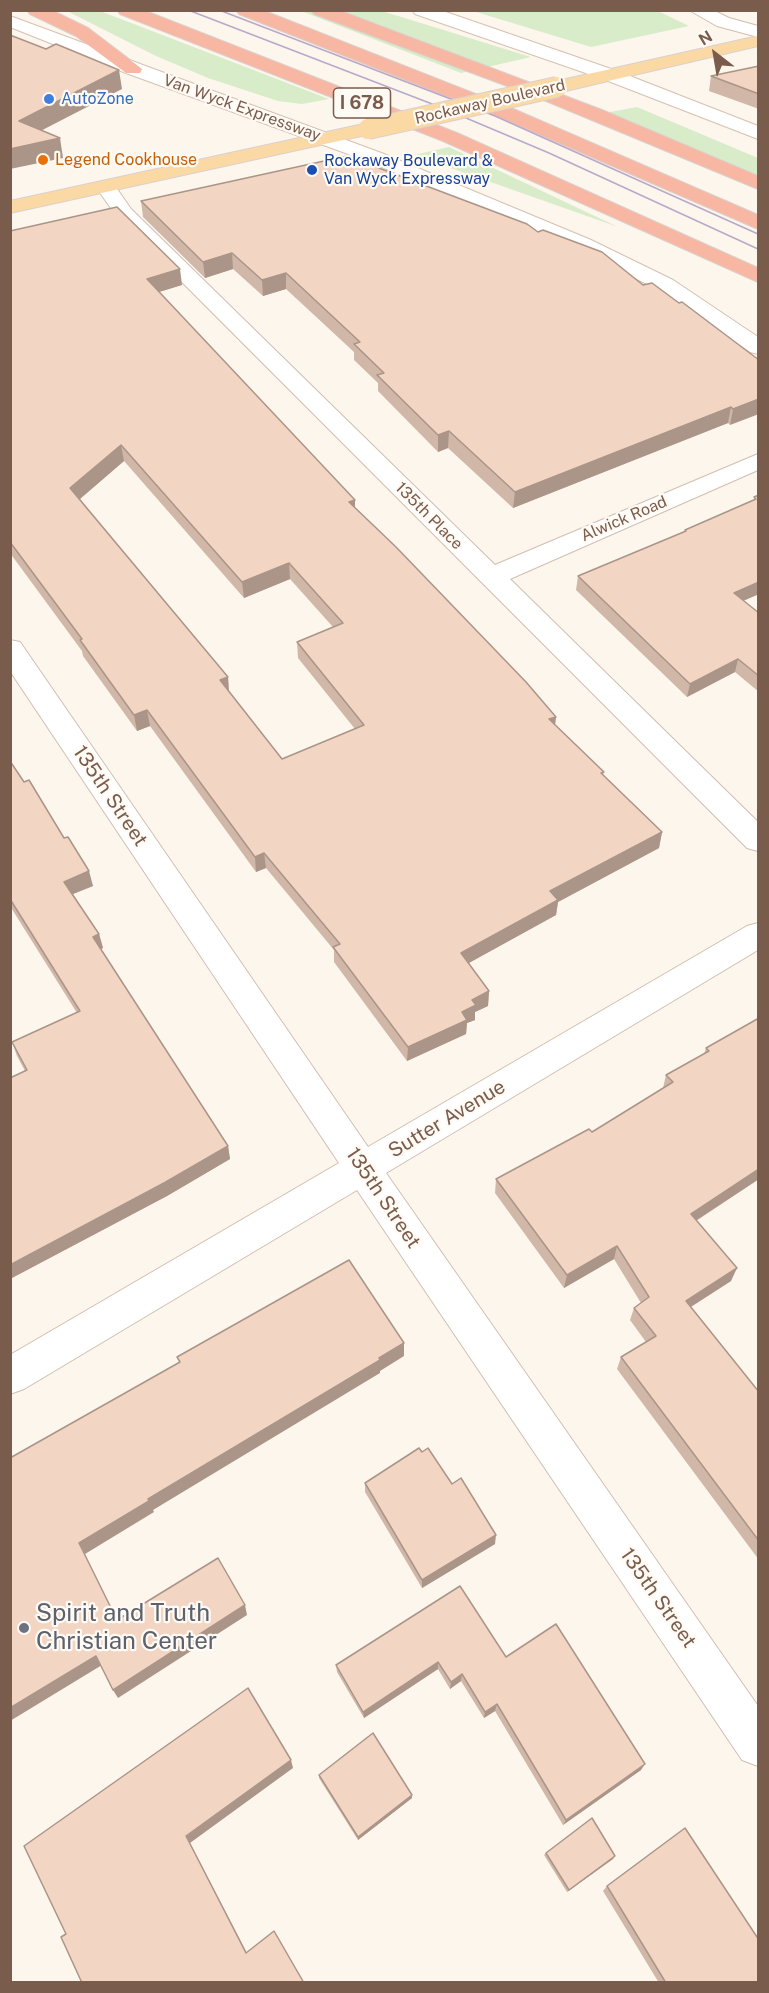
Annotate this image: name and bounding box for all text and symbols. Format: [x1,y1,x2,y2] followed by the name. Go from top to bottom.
[685,24,745,84] north arrow
[695,27,716,50] text: N
[161,71,323,145] street label: Van Wyck Expressway
[413,75,567,129] street label: Rockaway Boulevard
[334,88,391,118] road number: I 678
[61,89,134,109] place label: AutoZone
[42,92,56,106] marker: AutoZone
[55,150,197,170] place label: Legend Cookhouse
[324,151,493,189] place label: Rockaway Boulevard & Van Wyck Expressway
[36,153,50,167] marker: Legend Cookhouse
[305,163,319,177] marker: Rockaway Boulevard & Van Wyck Expressway
[391,478,467,554] street label: 135th Place
[578,492,670,546] street label: Alwick Road
[68,741,152,851] street label: 135th Street
[384,1075,510,1163] street label: Sutter Avenue
[341,1143,425,1253] street label: 135th Street
[615,1544,701,1652] street label: 135th Street
[36,1600,217,1656] place label: Spirit and Truth Christian Center
[17,1621,31,1635] marker: Spirit and Truth Christian Center

